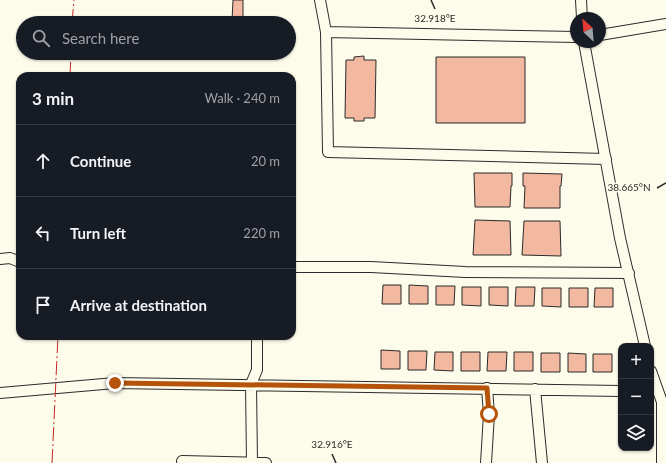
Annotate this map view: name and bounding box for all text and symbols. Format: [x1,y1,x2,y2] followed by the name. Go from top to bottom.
[414,12,456,24] text: 32.918°E
[570,12,606,48] north arrow
[16,16,296,60] search box
[30,27,52,49] icon: search
[62,29,139,47] text: Search here
[32,88,74,109] text: 3 min
[204,90,280,106] text: Walk · 240 m
[32,150,54,172] icon: ahead
[70,152,131,170] text: Continue
[251,153,280,169] text: 20 m
[607,181,651,193] text: 38.665°N
[32,222,54,244] icon: left
[70,224,126,242] text: Turn left
[243,225,280,241] text: 220 m
[32,294,54,316] icon: arrive
[70,296,207,314] text: Arrive at destination
[618,343,654,451] map controls
[618,343,654,379] button: +
[106,374,124,392] route end
[618,379,654,415] button: −
[480,405,498,423] route start
[618,415,654,451] button: layers
[311,438,353,450] text: 32.916°E

